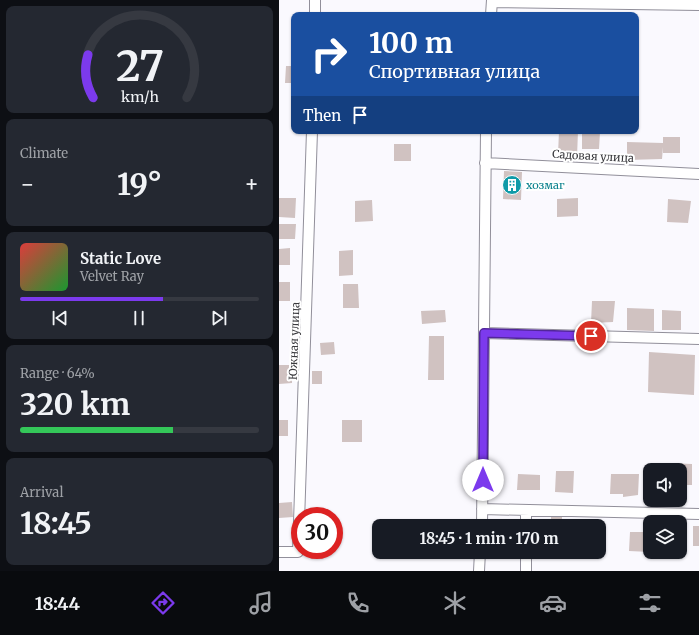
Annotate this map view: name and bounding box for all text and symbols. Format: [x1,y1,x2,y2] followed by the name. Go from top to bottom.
[369,25,453,61] text: 100 m
[303,28,355,80] icon: right
[115,39,164,91] text: 27
[369,60,540,83] text: Спортивная улица
[121,87,159,105] text: km/h
[349,104,371,126] icon: arrive
[303,106,341,125] text: Then
[20,145,68,162] text: Climate
[552,147,634,165] street label: Садовая улица
[117,165,162,203] text: 19°
[20,170,35,198] text: −
[244,170,259,198] text: +
[501,174,523,196] building icon: хозмаг
[526,178,565,192] place label: хозмаг
[80,249,161,268] text: Static Love
[80,268,144,285] text: Velvet Ray
[286,302,302,380] street label: Южная улица
[49,307,71,329] icon: previous
[128,307,150,329] icon: pause
[208,307,230,329] icon: next
[574,319,608,353] pin
[580,325,602,347] icon: arrive
[20,365,95,382] text: Range · 64%
[20,385,130,423] text: 320 km
[462,459,504,501] position arrow
[643,463,687,559] map controls
[643,463,687,507] button: sound
[20,484,63,501] text: Arrival
[20,504,92,542] text: 18:45
[291,507,343,559] speed limit sign: 30
[643,515,687,559] button: layers
[419,529,559,548] text: 18:45 · 1 min · 170 m
[149,589,177,617] icon: directions
[247,589,275,617] icon: music
[344,589,372,617] icon: phone
[441,589,469,617] icon: climate
[539,589,567,617] icon: car
[636,589,664,617] icon: filters
[35,592,80,615] text: 18:44

